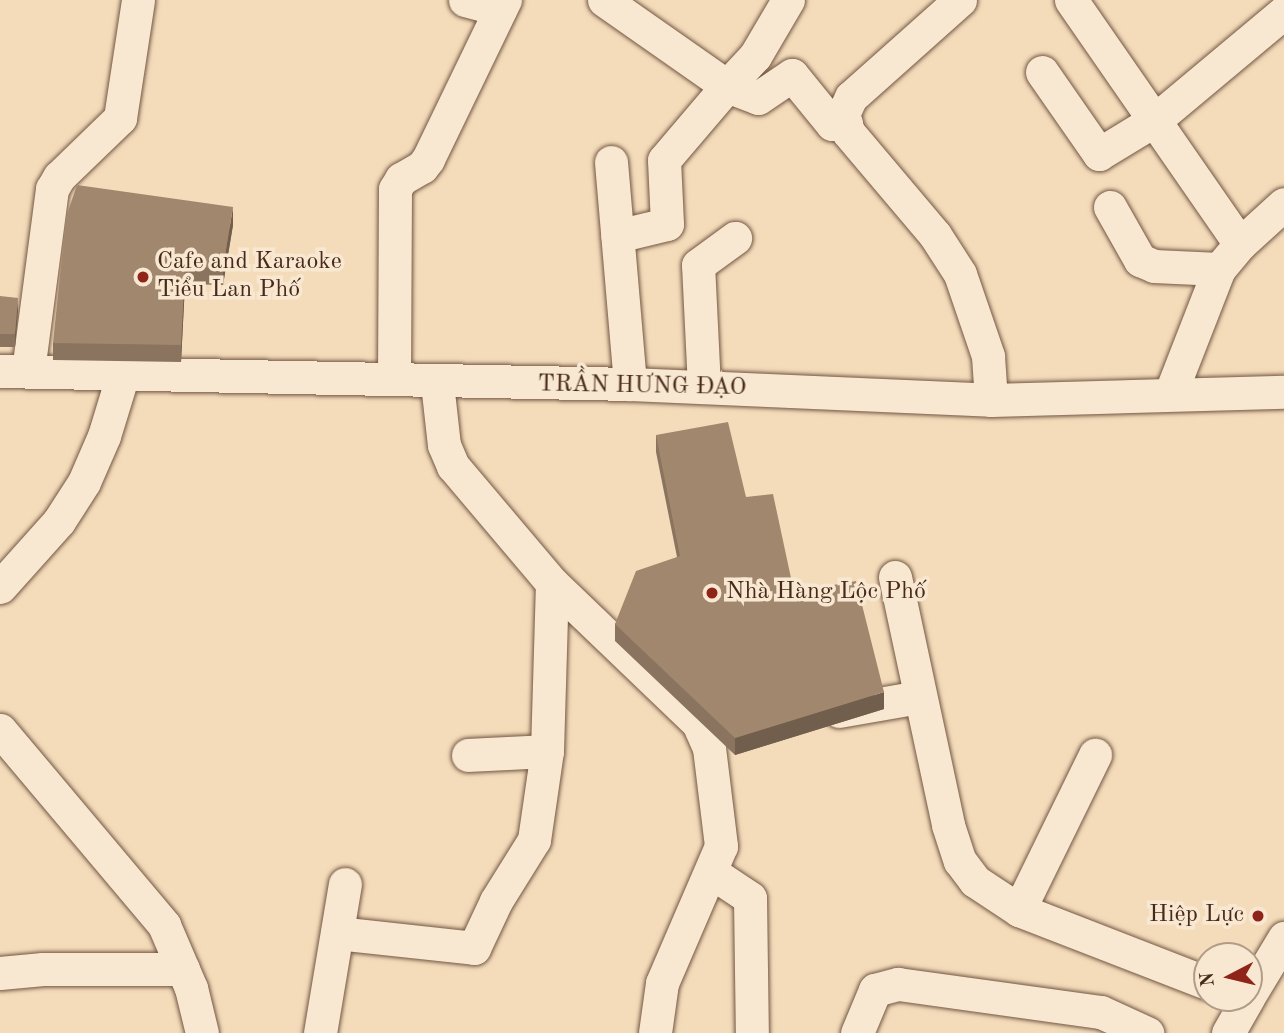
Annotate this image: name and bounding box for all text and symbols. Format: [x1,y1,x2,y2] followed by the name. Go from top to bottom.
[157,249,342,305] place label: Cafe and Karaoke Tiểu Lan Phố
[135,269,151,285] marker: Cafe and Karaoke Tiểu Lan Phố
[537,371,747,403] street label: TRẦN HƯNG ĐẠO
[726,579,926,607] place label: Nhà Hàng Lộc Phố
[704,585,720,601] marker: Nhà Hàng Lộc Phố
[1149,902,1244,930] place label: Hiệp Lực
[1250,908,1266,924] marker: Hiệp Lực
[1193,942,1263,1012] north arrow
[1198,971,1219,988] text: N

